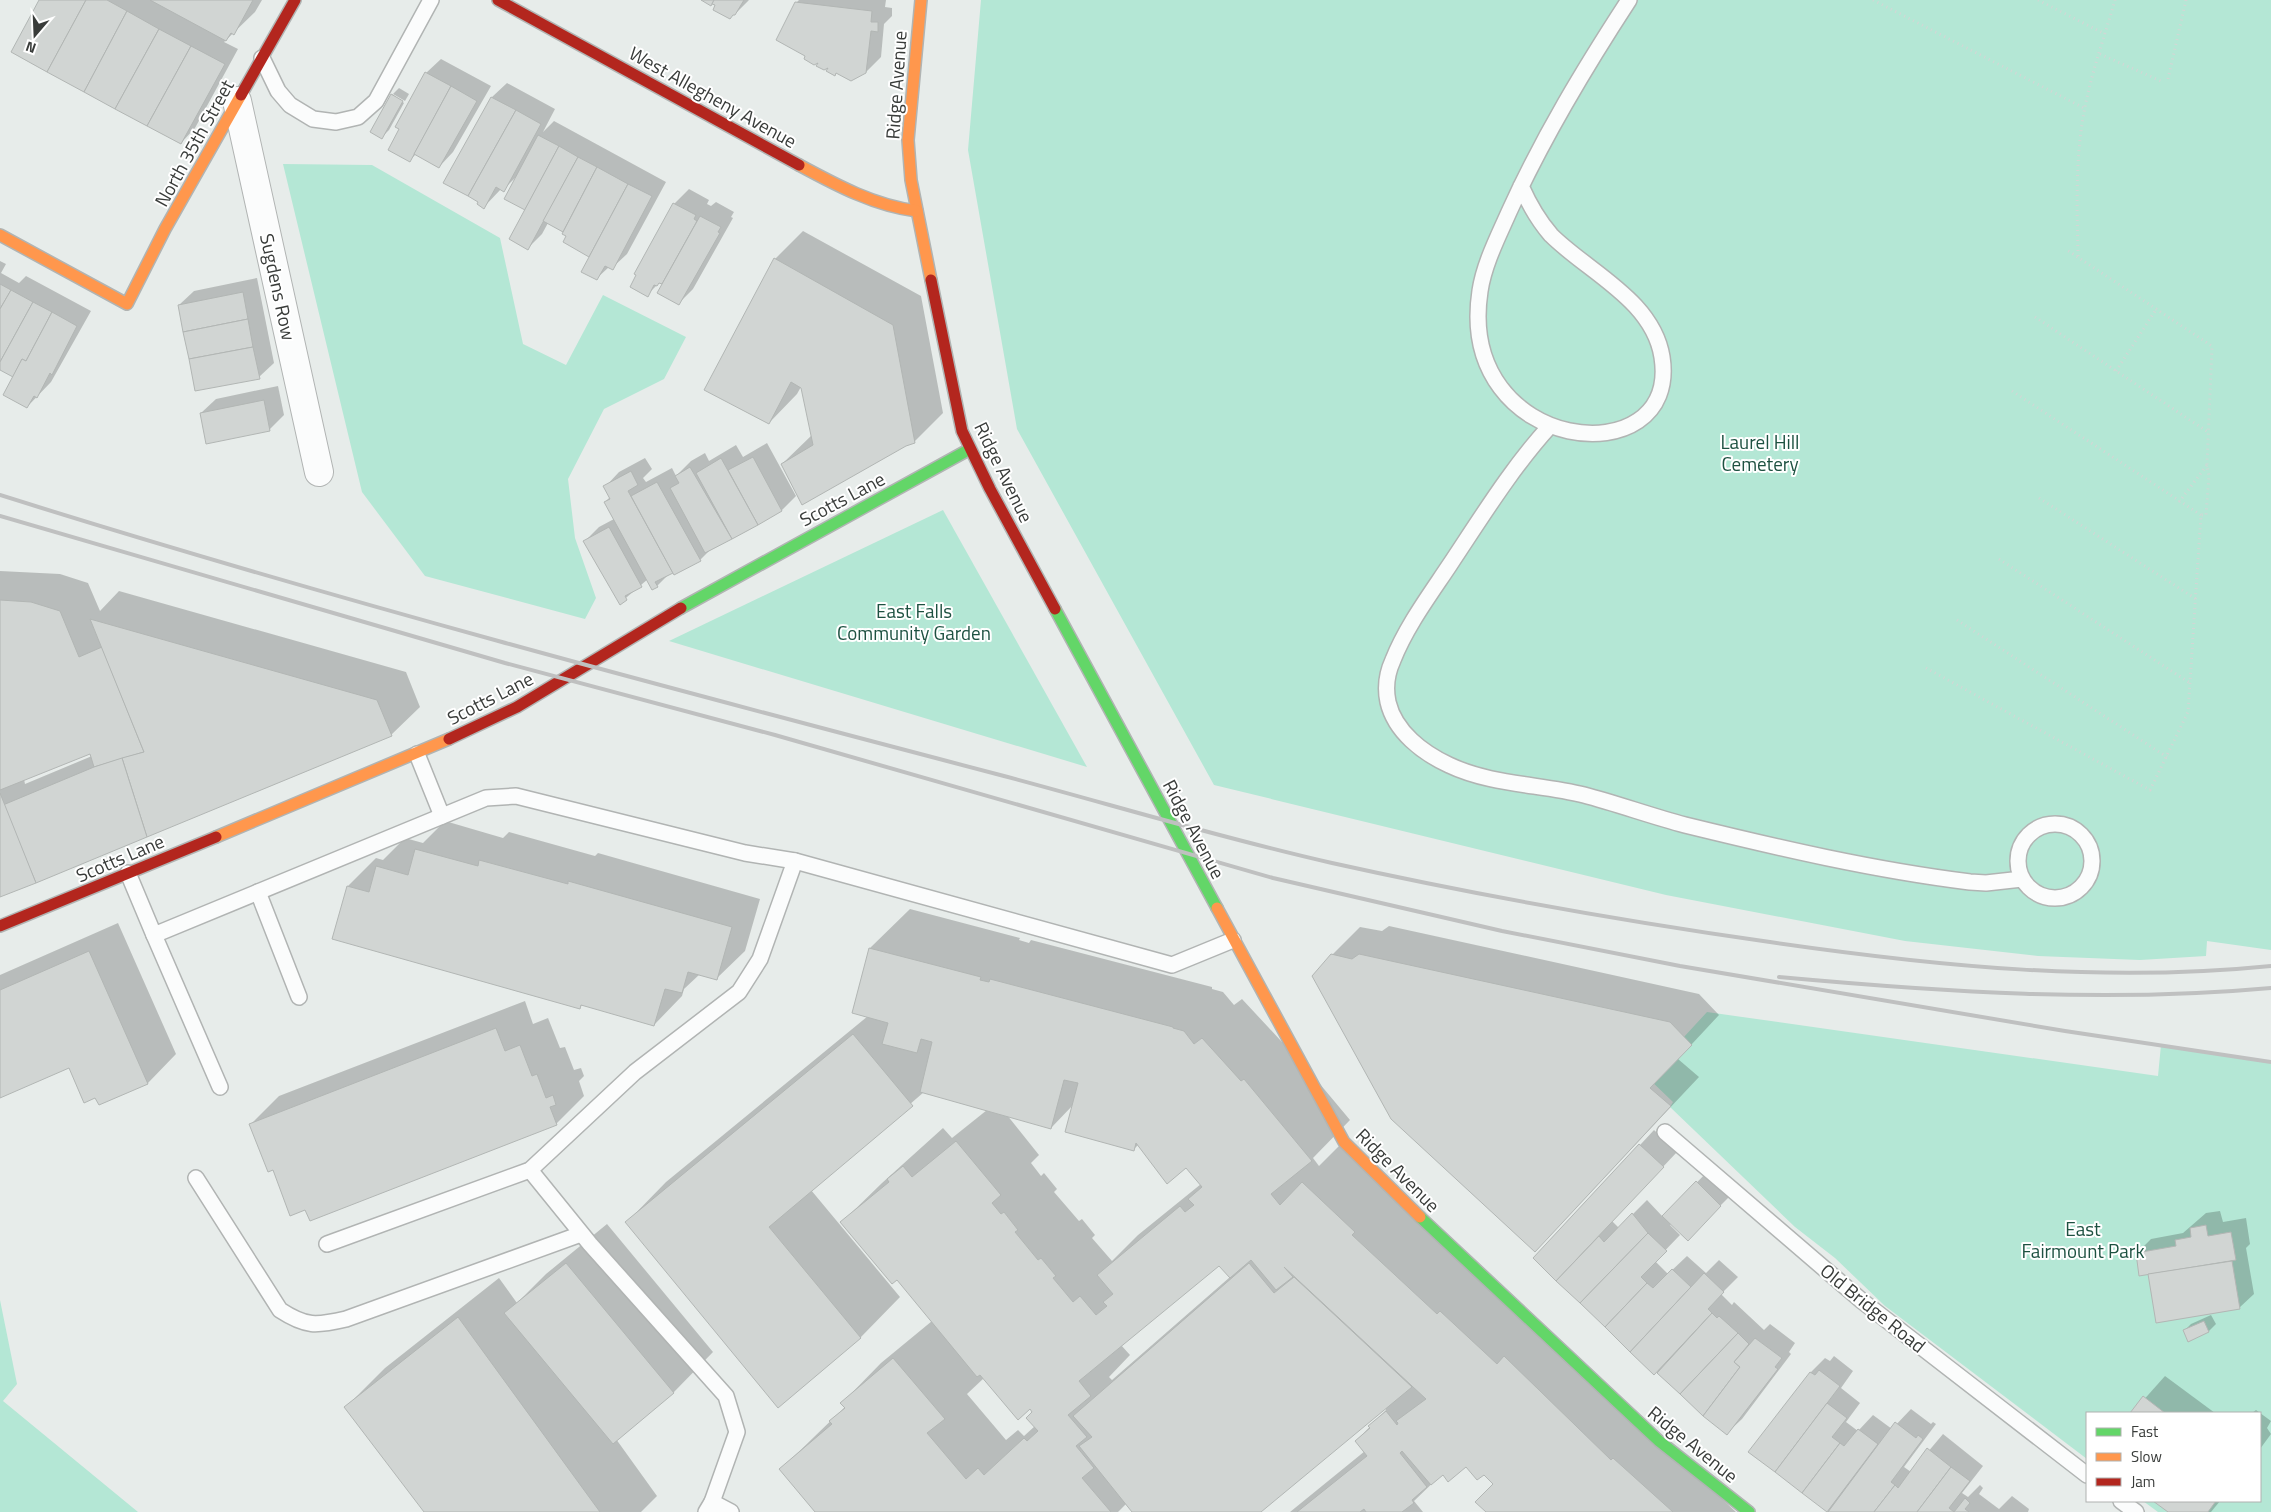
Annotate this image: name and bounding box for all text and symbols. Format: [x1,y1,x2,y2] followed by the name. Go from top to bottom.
[10,10,60,60] north arrow
[877,30,914,140] street label: Ridge Avenue
[23,36,39,59] text: N
[624,38,802,155] street label: West Allegheny Avenue
[147,73,241,212] street label: North 35th Street
[253,231,304,343] street label: Sugdens Row
[968,416,1041,527] street label: Ridge Avenue
[1720,427,1800,478] park label: Laurel Hill Cemetery
[794,464,890,533] street label: Scotts Lane
[837,596,991,647] park label: East Falls Community Garden
[442,663,538,732] street label: Scotts Lane
[1156,774,1233,884] street label: Ridge Avenue
[71,826,168,889] street label: Scotts Lane
[1350,1121,1447,1218] street label: Ridge Avenue
[2022,1214,2145,1265] park label: East Fairmount Park
[1814,1256,1932,1359] street label: Old Bridge Road
[1642,1398,1745,1489] street label: Ridge Avenue
[2086,1412,2261,1502] legend
[2131,1420,2159,1443] text: Fast
[2131,1445,2162,1468] text: Slow
[2131,1470,2155,1493] text: Jam

